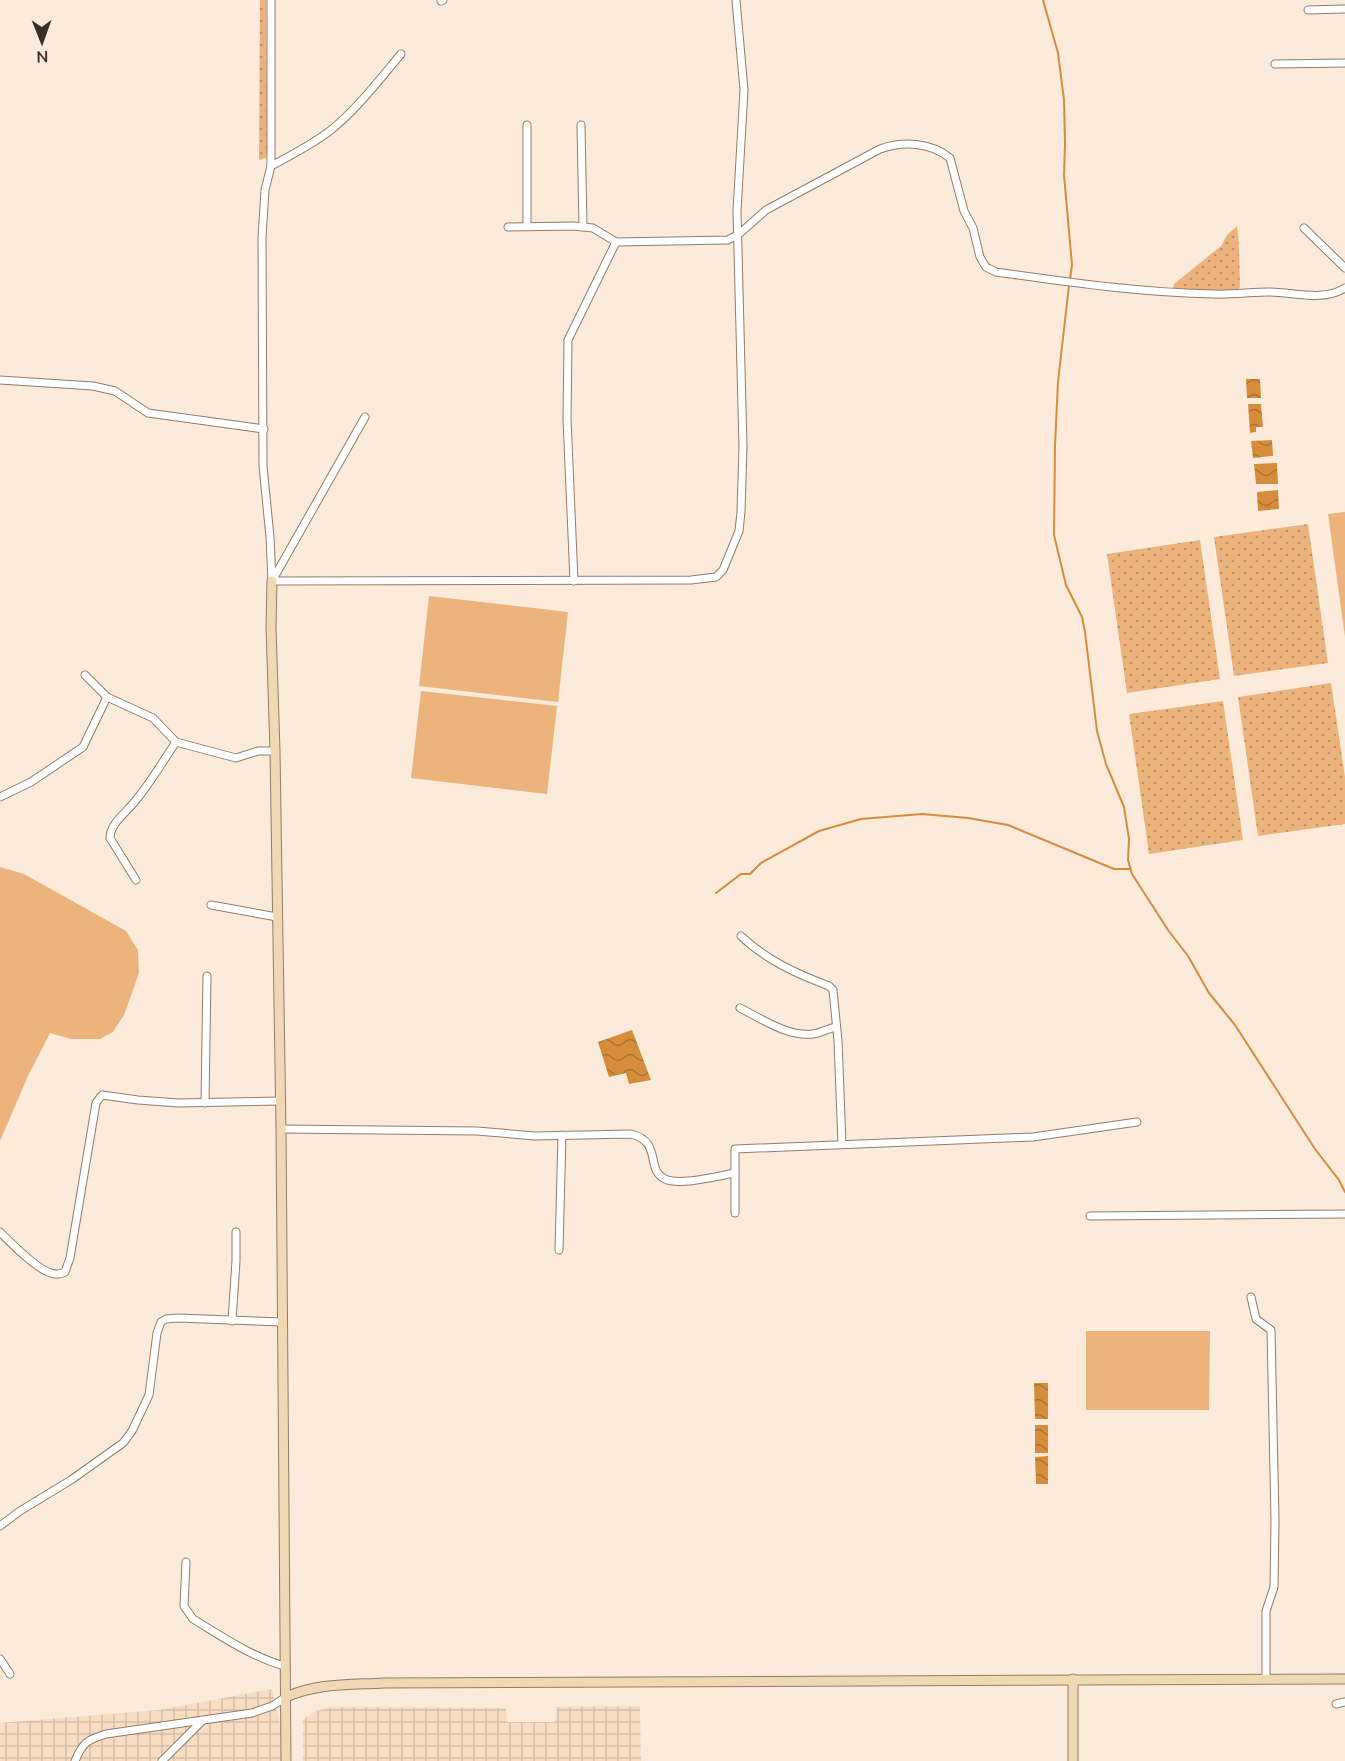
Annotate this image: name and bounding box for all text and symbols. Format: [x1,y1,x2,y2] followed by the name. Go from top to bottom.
[12,12,72,72] north arrow
[36,45,48,67] text: N

